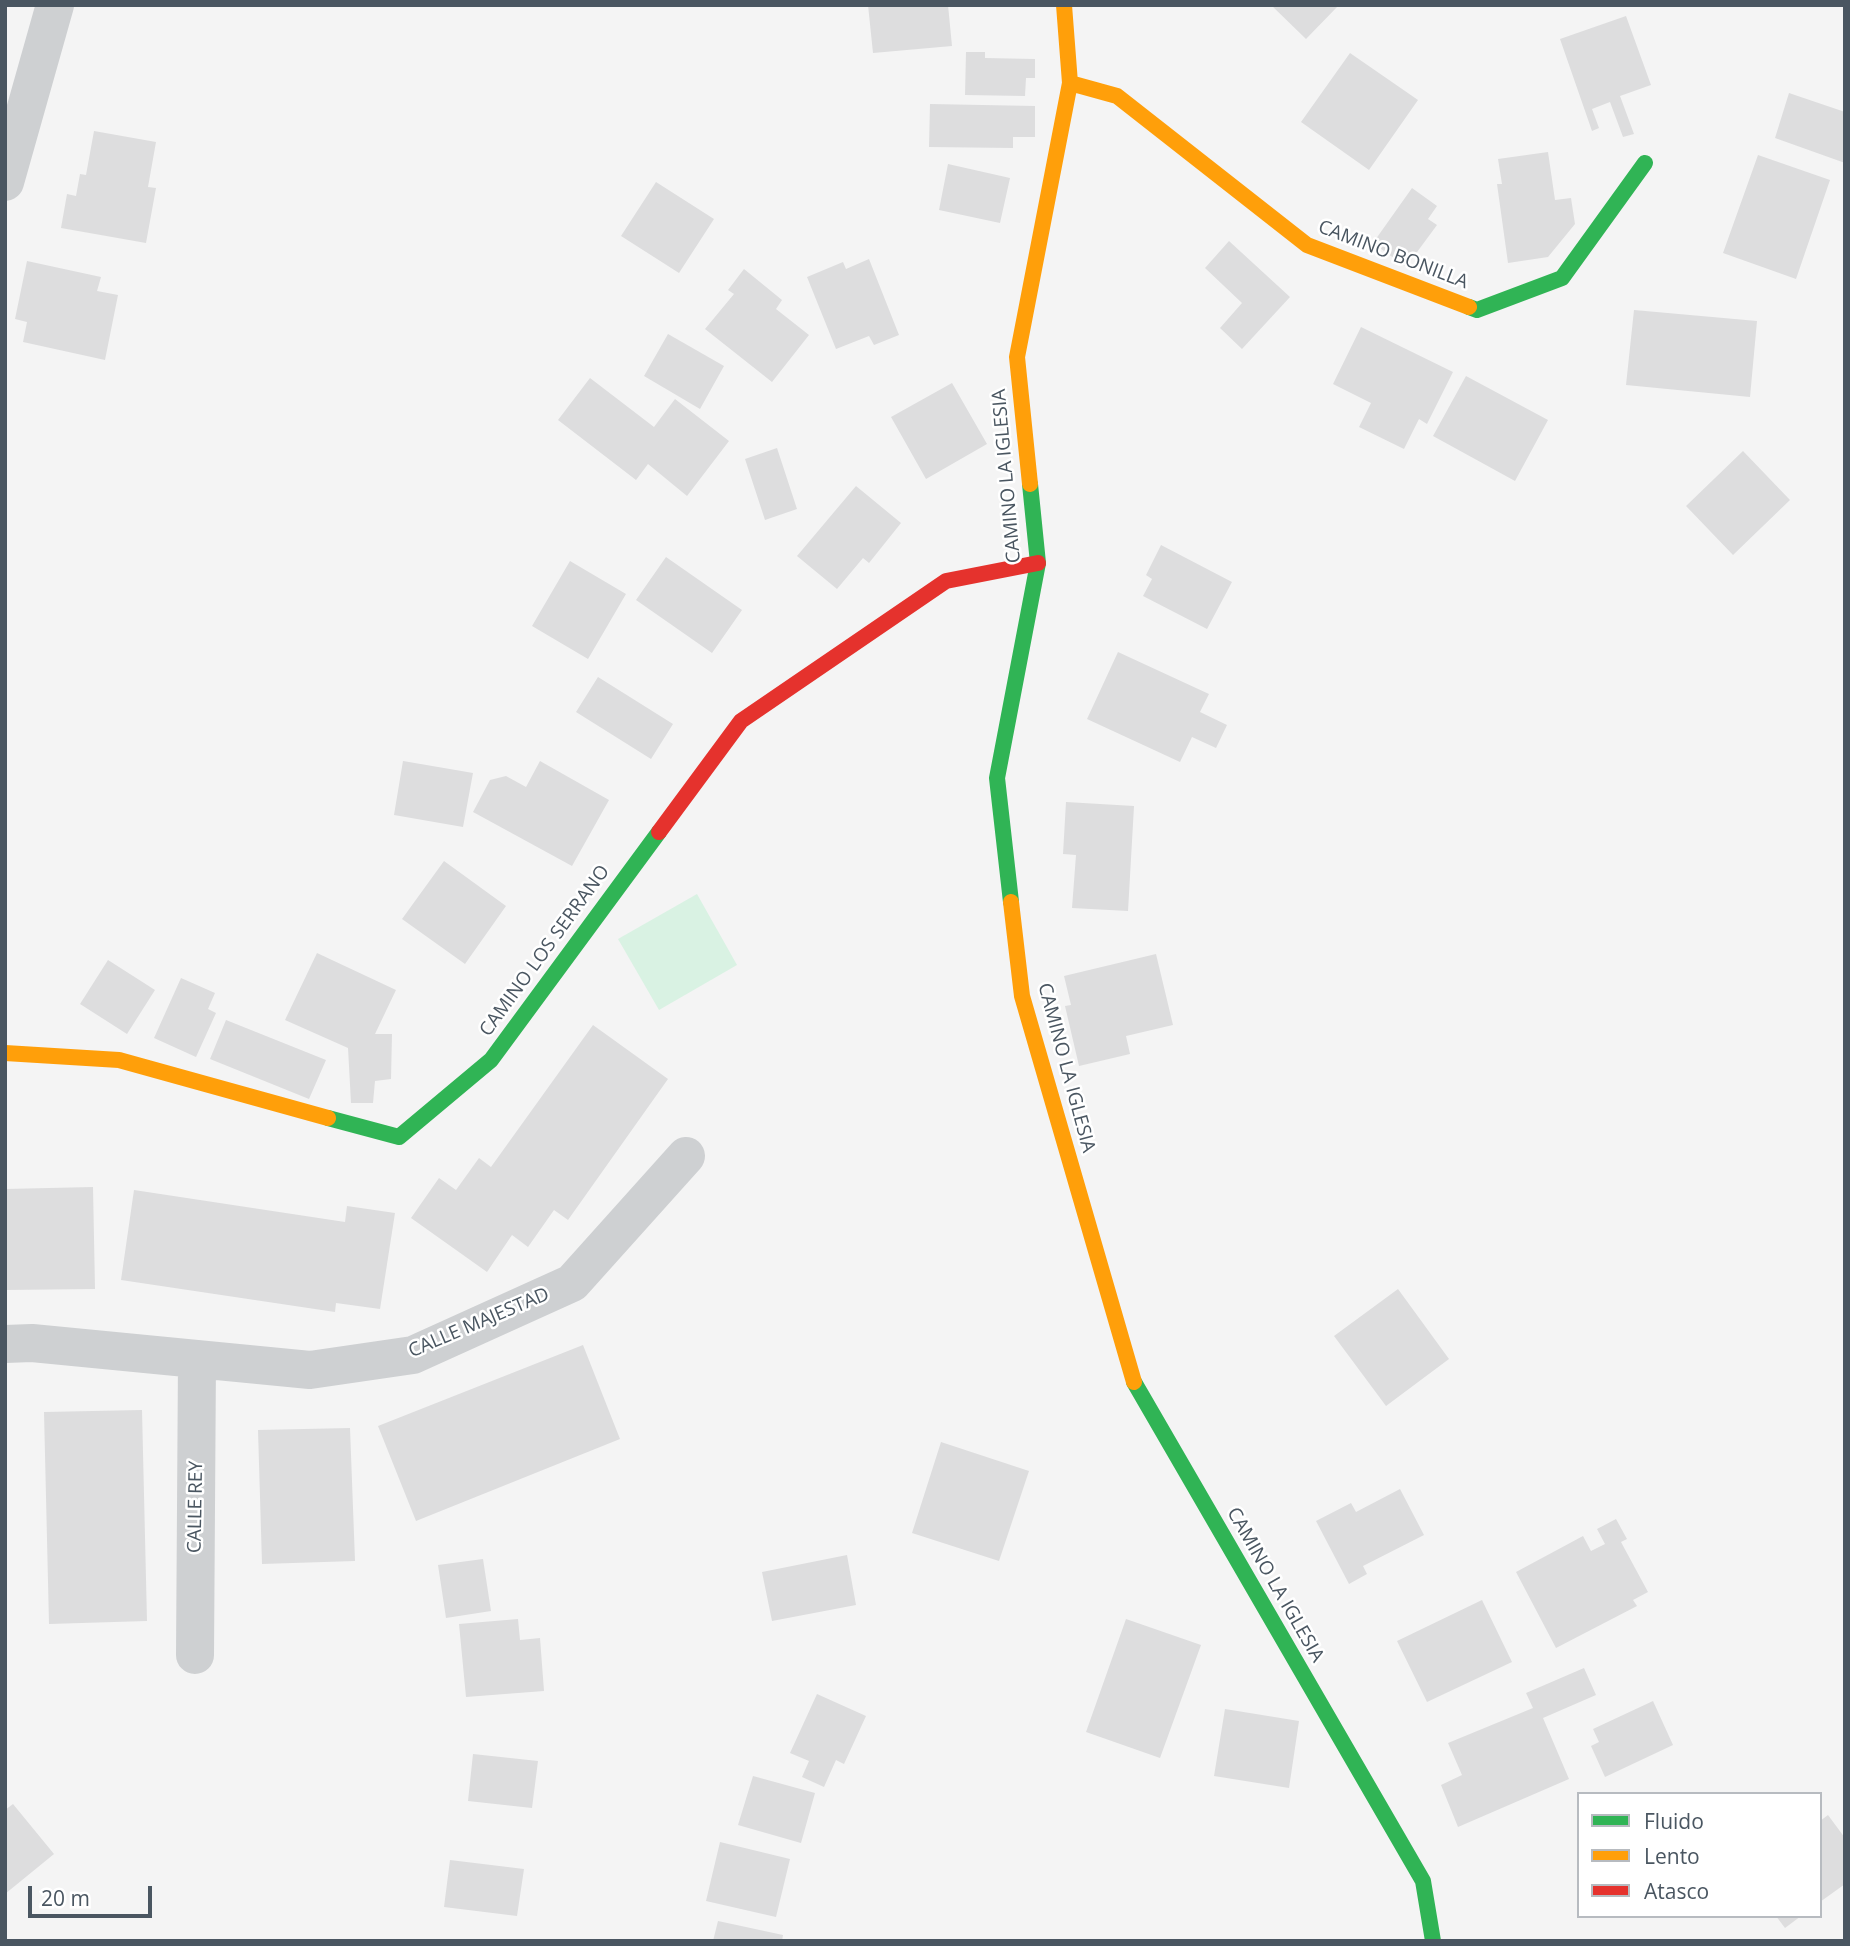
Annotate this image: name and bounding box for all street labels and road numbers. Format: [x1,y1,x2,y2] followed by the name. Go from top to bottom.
[1315,216,1471,294] street label: CAMINO BONILLA
[988,388,1026,564] street label: CAMINO LA IGLESIA
[475,861,615,1041] street label: CAMINO LOS SERRANO
[1032,981,1100,1155] street label: CAMINO LA IGLESIA
[405,1283,553,1363] street label: CALLE MAJESTAD
[184,1461,208,1553] street label: CALLE REY
[1221,1504,1329,1666] street label: CAMINO LA IGLESIA

